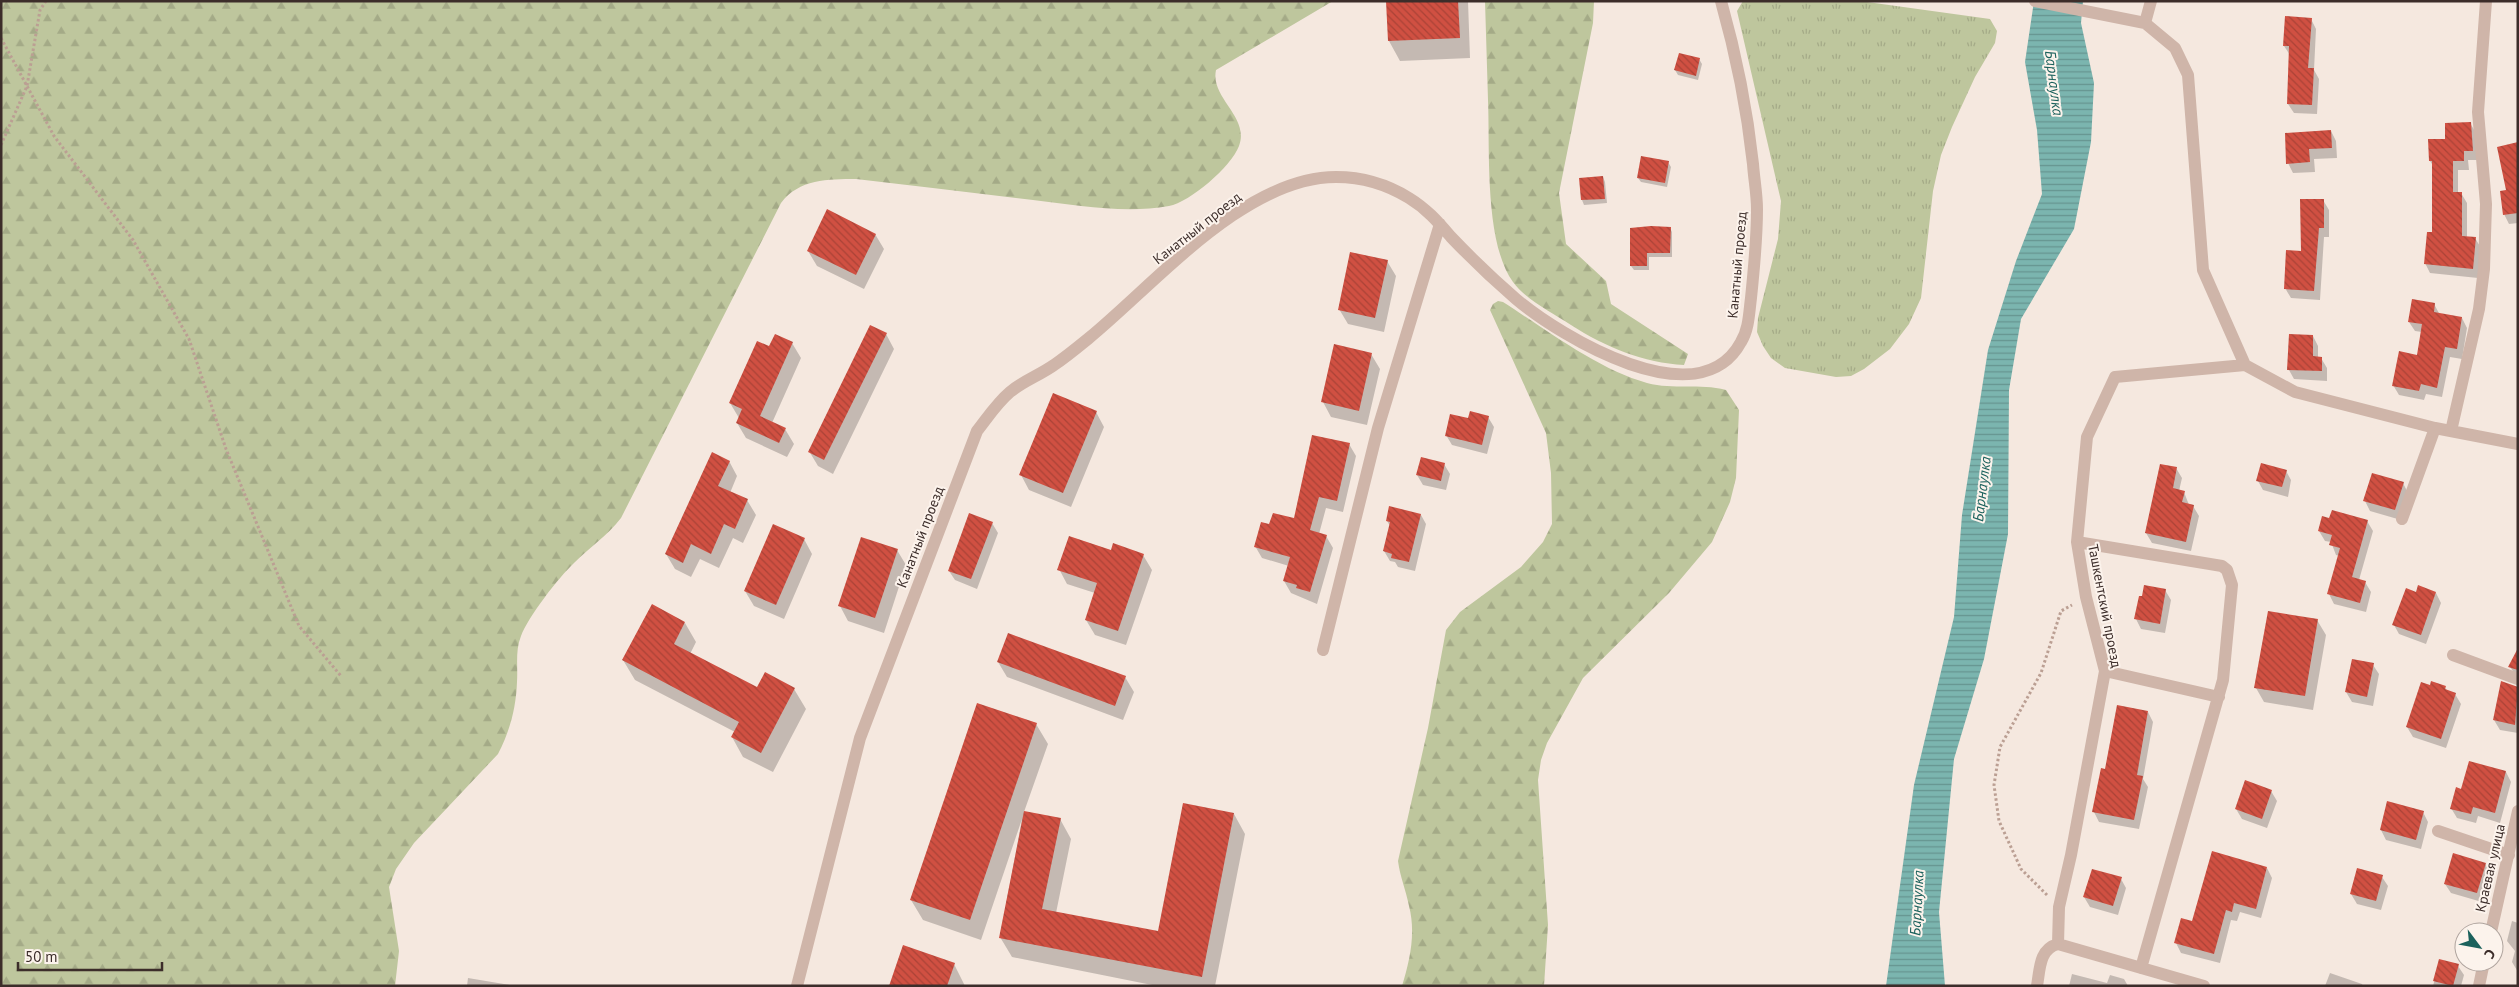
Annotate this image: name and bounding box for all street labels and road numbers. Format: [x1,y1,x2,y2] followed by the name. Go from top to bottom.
[1149,188,1245,268] street label: Канатный проезд
[1723,210,1751,319] street label: Канатный проезд
[892,483,948,590] street label: Канатный проезд
[2084,543,2126,670] street label: Ташкентский проезд
[2471,822,2509,914] street label: Краевая улица

